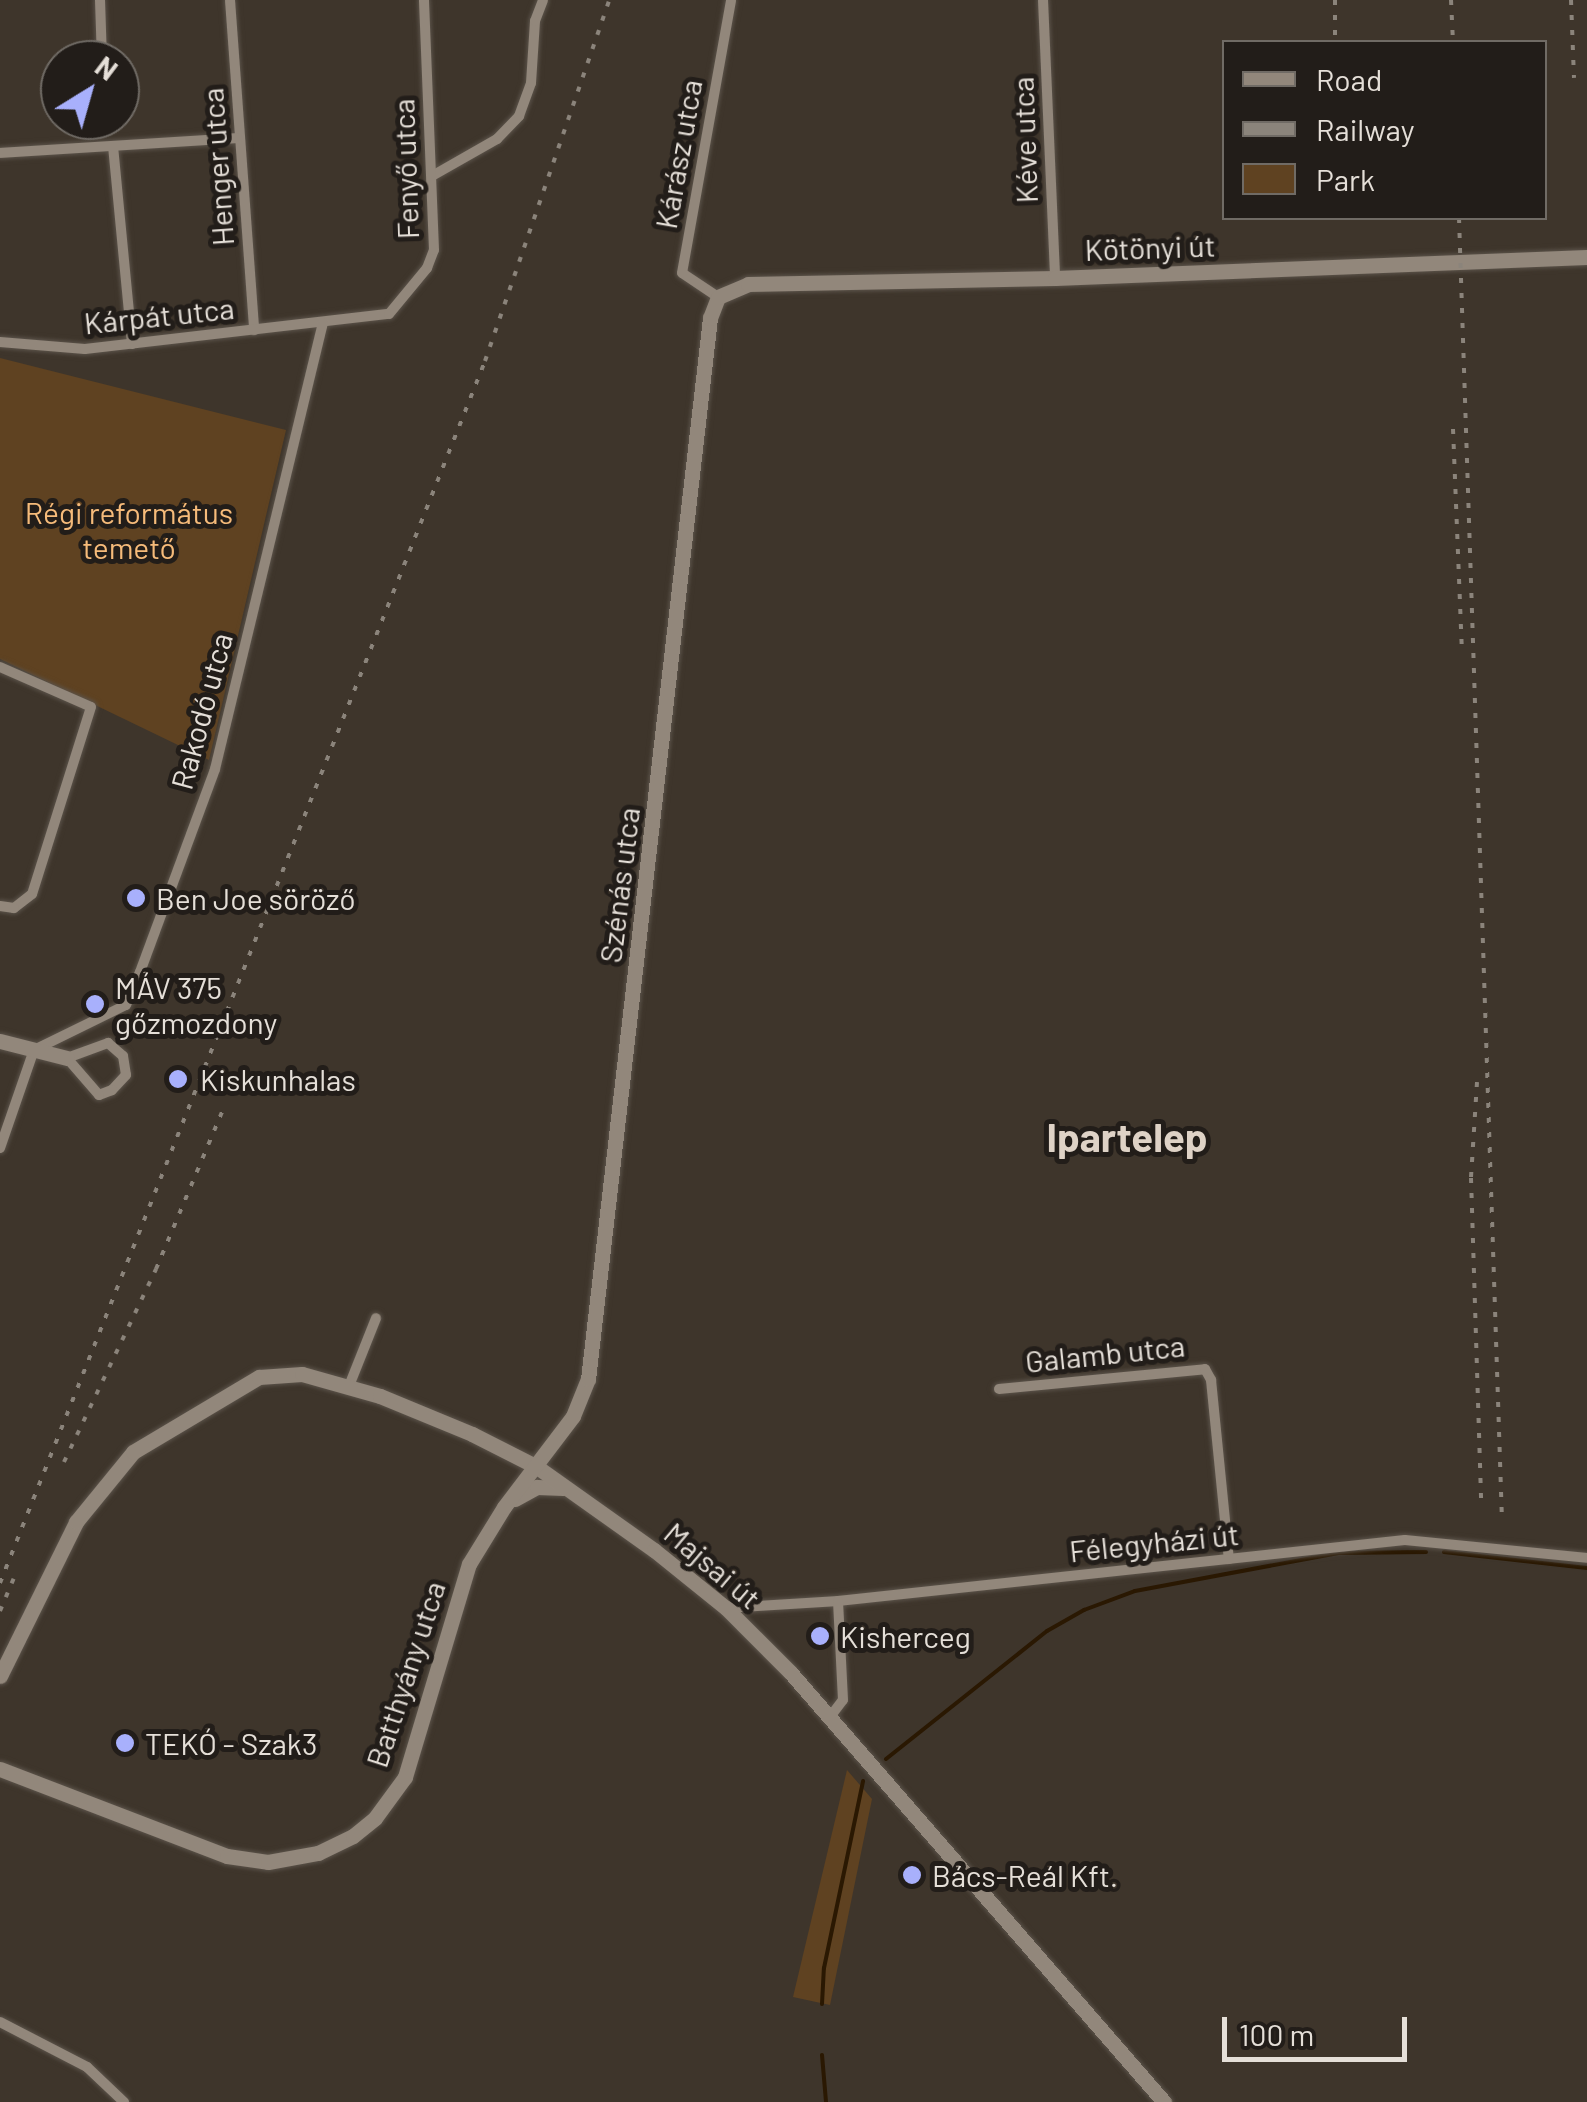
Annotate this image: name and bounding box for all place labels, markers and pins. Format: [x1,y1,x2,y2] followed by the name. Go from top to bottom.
[156,880,355,916] place label: Ben Joe söröző
[125,887,147,909] marker: Ben Joe söröző
[115,969,277,1040] place label: MÁV 375 gőzmozdony
[84,993,106,1015] marker: MÁV 375 gőzmozdony
[200,1061,356,1097] place label: Kiskunhalas
[165,1066,191,1092] marker: Kiskunhalas
[840,1618,971,1654] place label: Kisherceg
[809,1625,831,1647] marker: Kisherceg
[145,1725,317,1761] place label: TEKÓ - Szak3
[114,1732,136,1754] marker: TEKÓ - Szak3
[932,1857,1118,1893] place label: Bács-Reál Kft.
[901,1864,923,1886] marker: Bács-Reál Kft.

